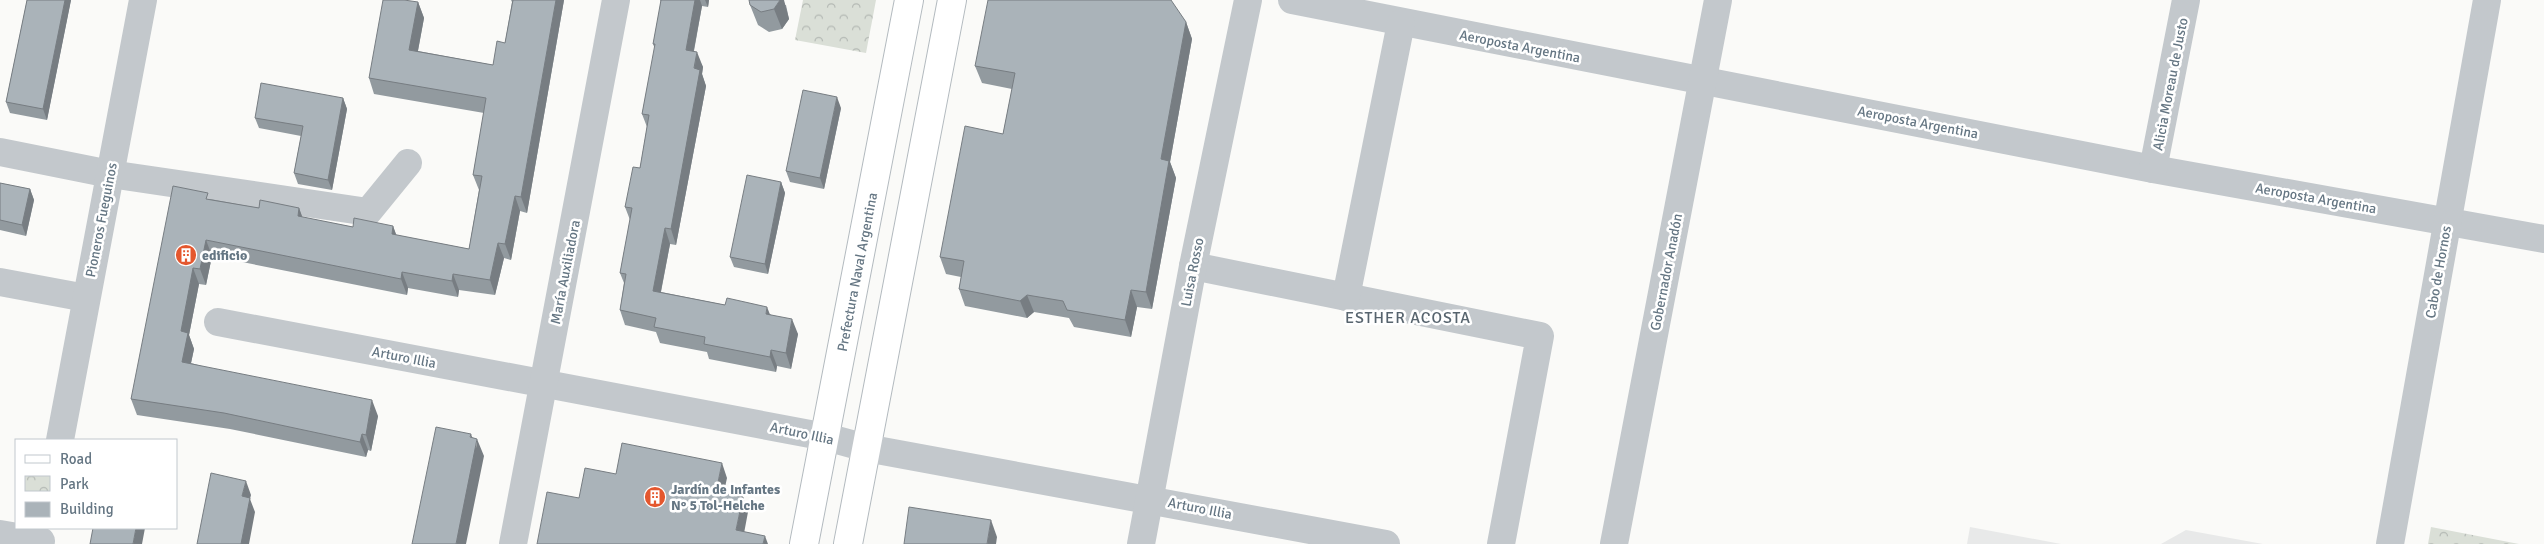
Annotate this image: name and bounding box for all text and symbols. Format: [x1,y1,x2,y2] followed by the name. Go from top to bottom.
[2149,16,2192,152] street label: Alicia Moreau de Justo
[1458,26,1582,67] street label: Aeroposta Argentina
[1856,102,1980,143] street label: Aeroposta Argentina
[82,161,121,279] street label: Pioneros Fueguinos
[2254,179,2378,218] street label: Aeroposta Argentina
[834,191,881,353] street label: Prefectura Naval Argentina
[1647,212,1686,332] street label: Gobernador Anadón
[547,219,584,326] street label: María Auxiliadora
[2422,225,2455,320] street label: Cabo de Hornos
[1177,236,1207,308] street label: Luisa Rosso
[174,243,198,267] building icon: edificio
[202,247,247,264] place label: edificio
[1345,308,1471,328] district label: ESTHER ACOSTA
[370,343,437,372] street label: Arturo Illia
[768,418,835,449] street label: Arturo Illia
[15,439,178,529] legend
[60,450,92,468] text: Road
[60,475,89,493] text: Park
[671,481,780,514] place label: Jardín de Infantes N° 5 Tol-Helche
[643,485,667,509] building icon: Jardín de Infantes N° 5 Tol-Helche
[1166,494,1233,523] street label: Arturo Illia
[60,500,114,518] text: Building

